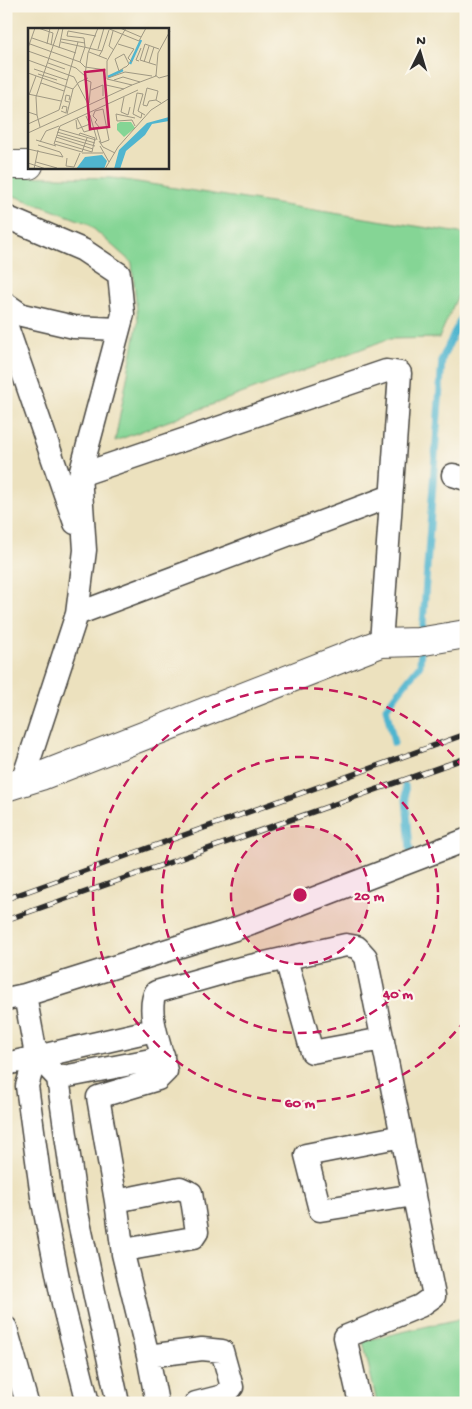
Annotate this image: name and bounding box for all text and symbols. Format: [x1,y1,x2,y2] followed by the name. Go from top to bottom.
[28,28,169,169] inset map
[394,28,444,78] north arrow
[416,33,426,50] text: N
[291,886,309,904] centre of rings
[354,888,384,906] text: 20 m
[382,986,413,1004] text: 40 m
[285,1095,316,1113] text: 60 m

